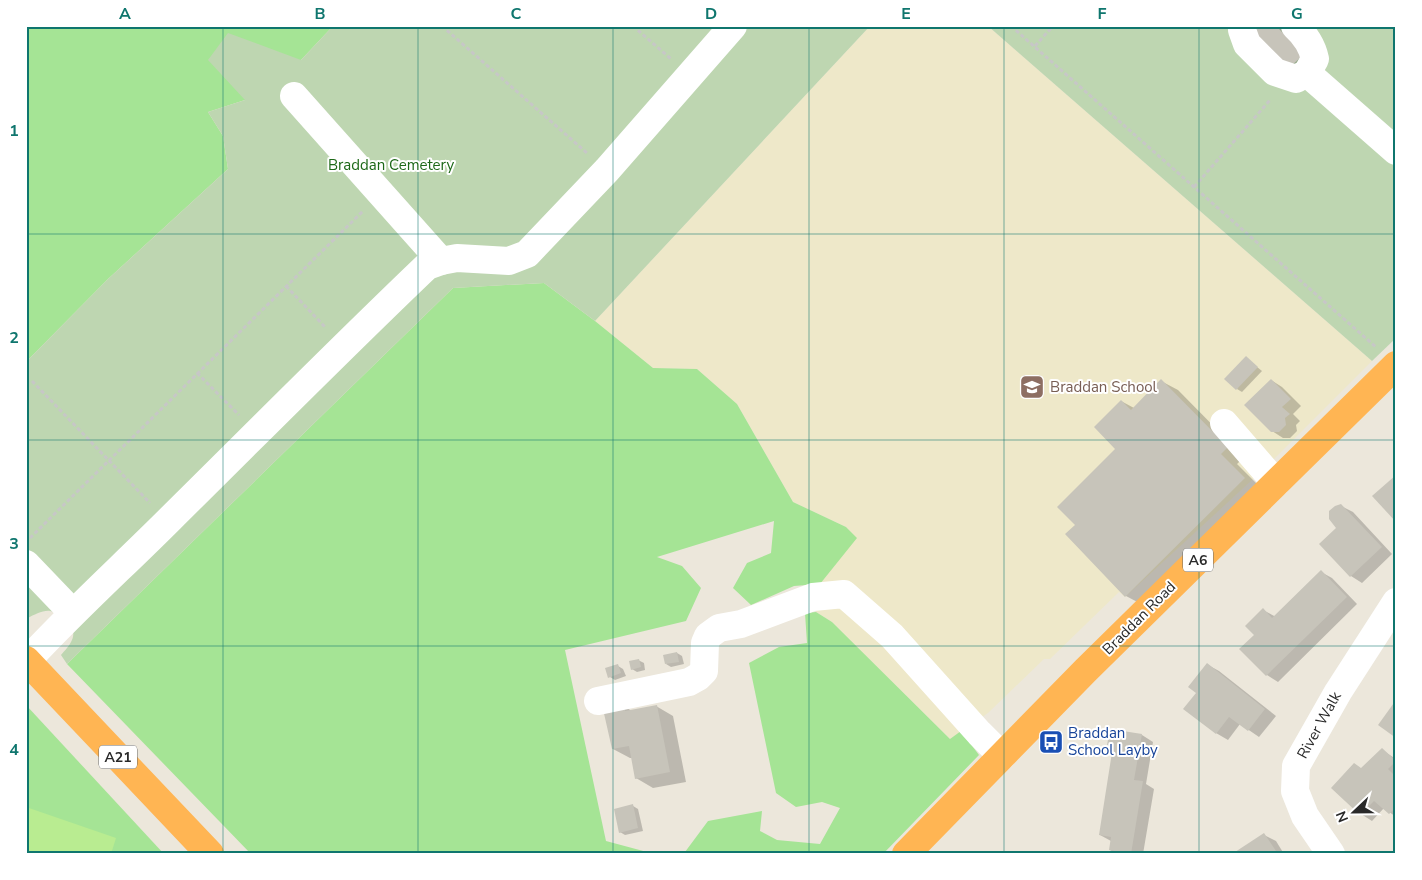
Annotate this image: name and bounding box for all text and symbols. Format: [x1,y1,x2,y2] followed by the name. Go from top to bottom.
[119,3,131,25] text: A
[314,3,326,25] text: B
[511,3,522,25] text: C
[705,3,717,25] text: D
[901,3,911,25] text: E
[1098,3,1107,25] text: F
[1291,3,1303,25] text: G
[9,120,19,142] text: 1
[328,155,454,175] park label: Braddan Cemetery
[9,327,19,349] text: 2
[1019,374,1045,400] school or university icon: Braddan School
[1050,377,1158,397] place label: Braddan School
[9,533,19,555] text: 3
[1183,548,1213,572] road number: A6
[1098,577,1180,659] street label: Braddan Road
[1292,687,1346,762] street label: River Walk
[1068,723,1158,760] place label: Braddan School Layby
[1038,729,1064,755] bus stop icon: Braddan School Layby
[9,739,19,761] text: 4
[99,746,137,769] road number: A21
[1330,788,1380,838] north arrow
[1332,808,1353,825] text: N

